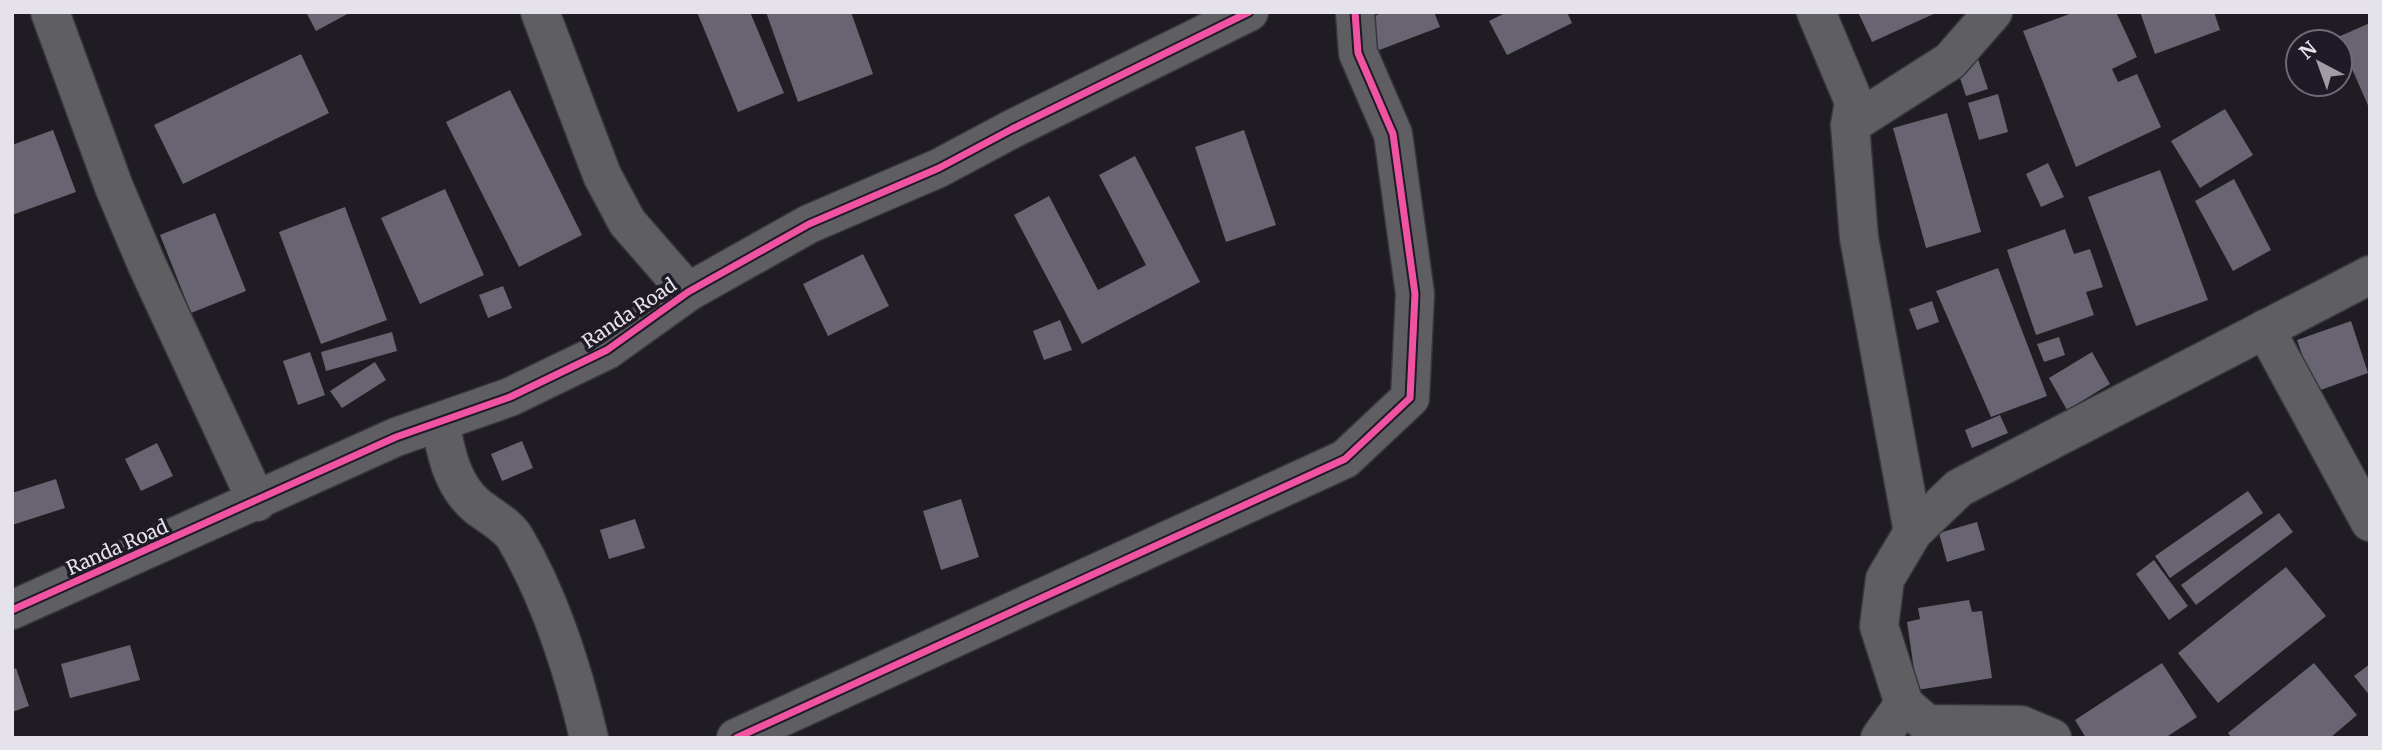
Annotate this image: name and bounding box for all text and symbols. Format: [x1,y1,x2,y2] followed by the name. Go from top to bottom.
[2284,28,2354,98] north arrow
[2294,36,2321,64] text: N
[577,273,681,353] street label: Randa Road
[63,514,171,580] street label: Randa Road

